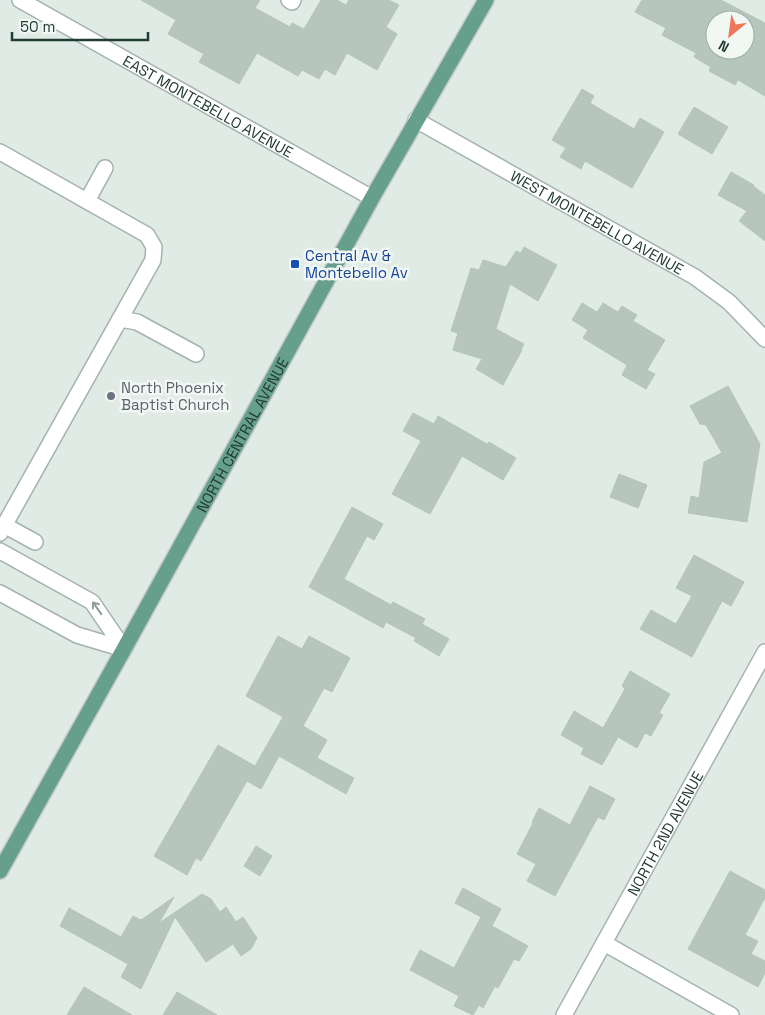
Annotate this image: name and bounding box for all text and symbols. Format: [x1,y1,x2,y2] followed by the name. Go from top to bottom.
[12,10,149,42] scale bar
[705,10,755,60] north arrow
[20,17,55,36] text: 50 m
[715,36,732,57] text: N
[120,50,297,161] street label: EAST MONTEBELLO AVENUE
[507,166,687,278] street label: WEST MONTEBELLO AVENUE
[305,246,408,282] place label: Central Av & Montebello Av
[289,258,301,270] marker: Central Av & Montebello Av
[192,354,292,515] street label: NORTH CENTRAL AVENUE
[121,378,229,414] place label: North Phoenix Baptist Church
[105,390,117,402] marker: North Phoenix Baptist Church
[92,602,102,616] one-way arrow
[623,767,707,899] street label: NORTH 2ND AVENUE

